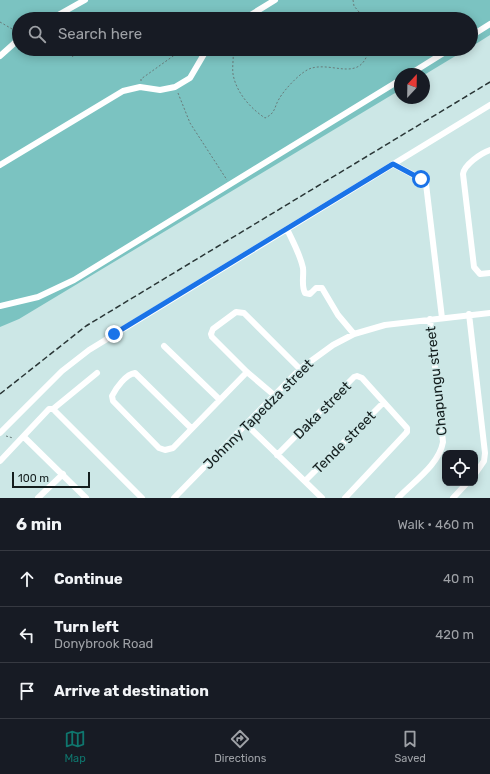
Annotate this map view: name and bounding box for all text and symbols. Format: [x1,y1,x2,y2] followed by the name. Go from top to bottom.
[12,12,478,56] search box
[26,23,48,45] icon: search
[58,25,142,43] text: Search here
[394,68,430,104] north arrow
[412,170,430,188] route start
[105,325,123,343] route end
[422,325,451,437] street label: Chapungu street
[200,355,317,473] street label: Johnny Tapedza street
[290,378,355,443] street label: Daka street
[309,407,380,477] street label: Tende street
[442,450,478,486] map controls
[442,450,478,486] button: locate
[12,470,90,489] scale bar
[18,472,49,485] text: 100 m
[16,514,62,534] text: 6 min
[397,517,474,532] text: Walk · 460 m
[16,568,38,590] icon: ahead
[54,570,123,588] text: Continue
[443,571,474,586] text: 40 m
[54,618,119,636] text: Turn left
[16,624,38,646] icon: left
[435,627,474,642] text: 420 m
[54,636,153,651] text: Donybrook Road
[16,680,38,702] icon: arrive
[54,682,209,700] text: Arrive at destination
[64,728,86,765] tab: Map
[214,728,266,765] tab: Directions
[395,728,426,765] tab: Saved

